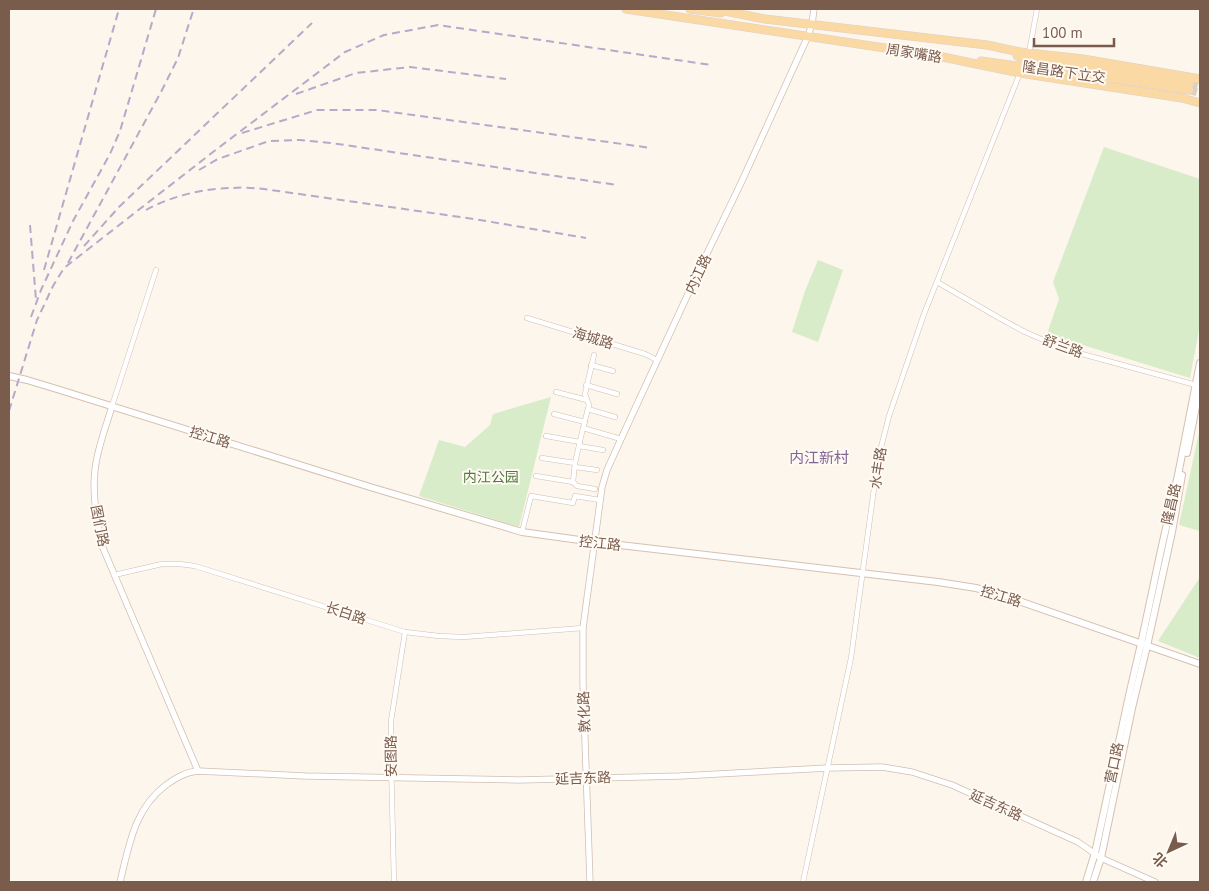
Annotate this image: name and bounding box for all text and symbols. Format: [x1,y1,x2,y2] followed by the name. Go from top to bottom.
[1034,15,1114,47] scale bar
[1042,23,1083,42] text: 100 m
[885,40,943,66] street label: 周家嘴路
[1021,57,1107,87] street label: 隆昌路下立交
[681,251,715,297] street label: 内江路
[570,323,616,353] street label: 海城路
[1040,330,1086,362] street label: 舒兰路
[187,422,233,452] street label: 控江路
[866,446,890,490] street label: 水丰路
[789,448,849,467] district label: 内江新村
[463,468,519,486] park label: 内江公园
[1158,482,1184,526] street label: 隆昌路
[87,504,113,548] street label: 图们路
[578,532,622,554] street label: 控江路
[978,581,1024,611] street label: 控江路
[323,598,369,628] street label: 长白路
[574,691,594,733] street label: 敦化路
[382,735,400,777] street label: 安图路
[1101,741,1127,785] street label: 营口路
[555,768,611,788] street label: 延吉东路
[967,785,1025,825] street label: 延吉东路
[1144,826,1194,876] north arrow
[1149,849,1171,872] text: 北

